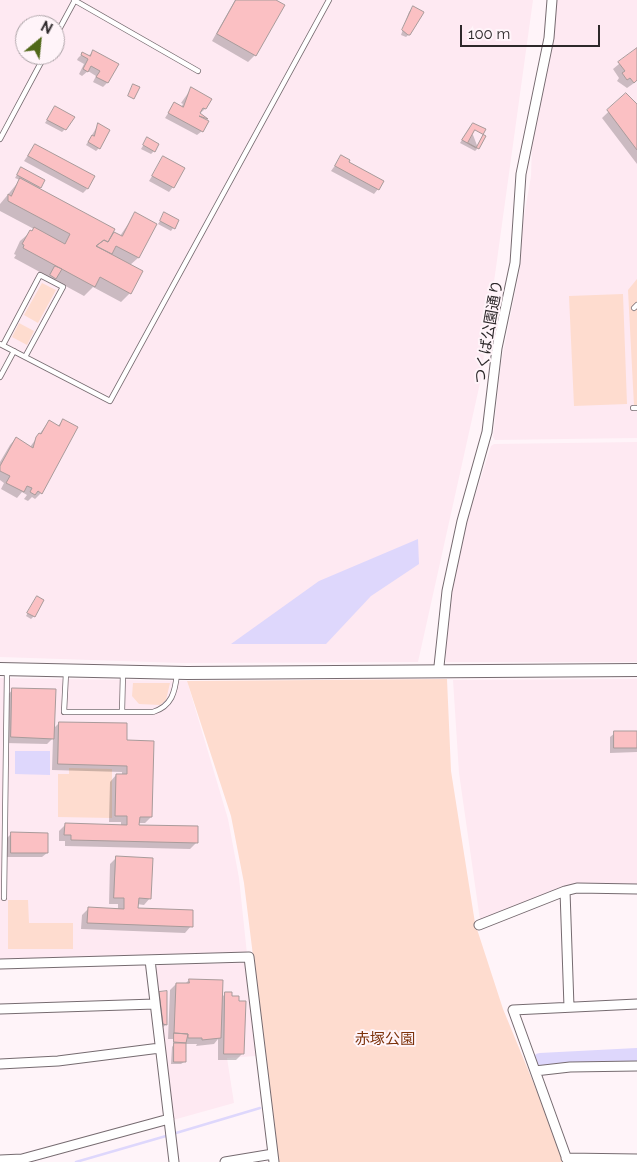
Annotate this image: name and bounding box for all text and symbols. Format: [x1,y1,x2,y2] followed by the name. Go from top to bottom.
[15,15,65,65] north arrow
[462,15,602,47] scale bar
[38,18,55,37] text: N
[468,25,510,43] text: 100 m
[471,279,507,385] street label: つくば公園通り
[355,1030,415,1048] park label: 赤塚公園

